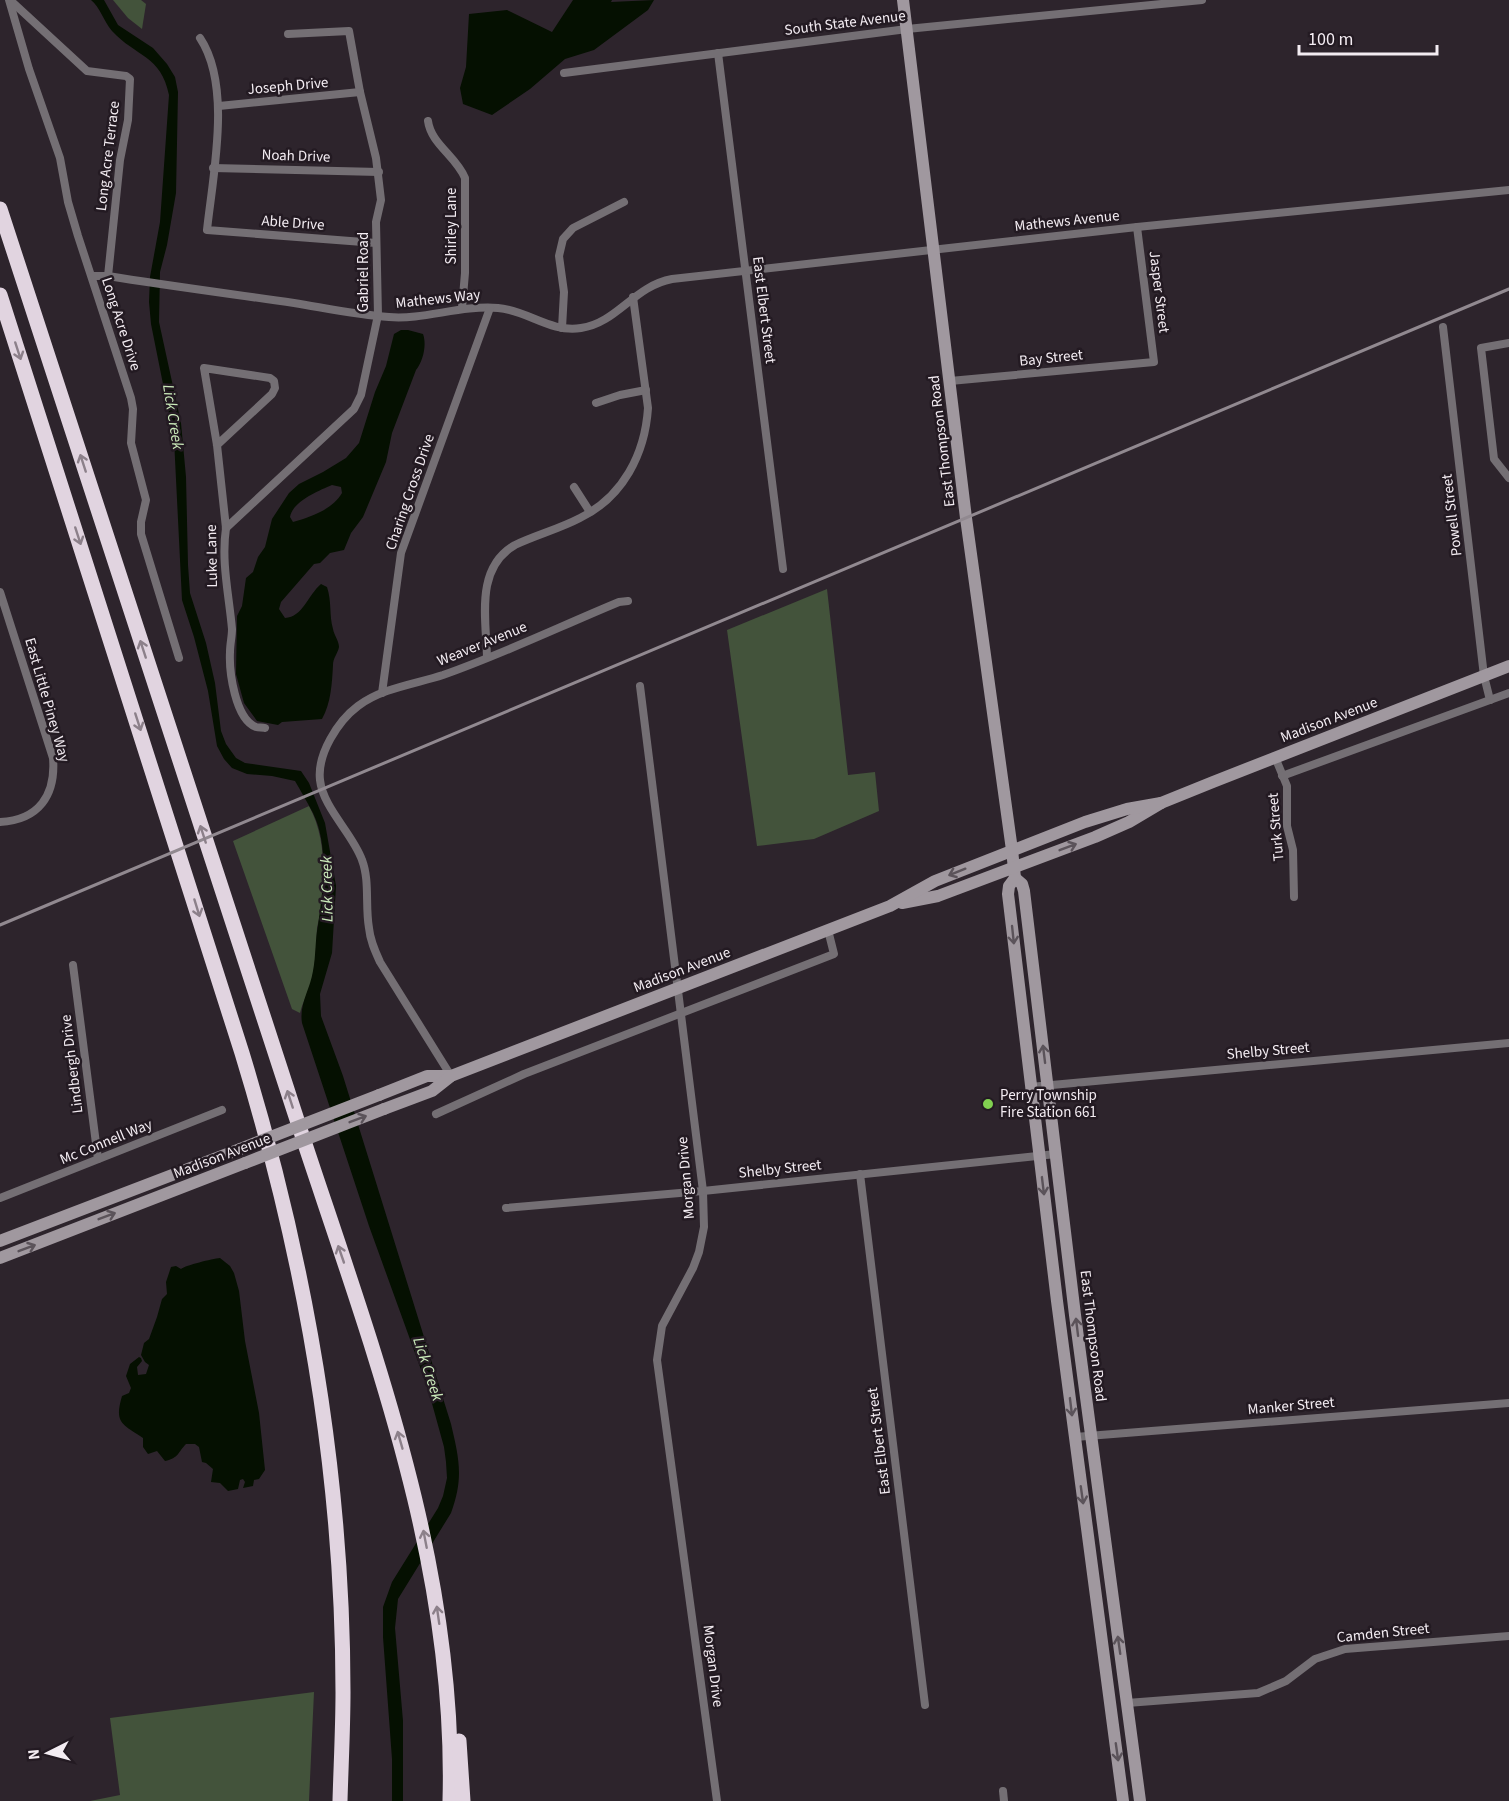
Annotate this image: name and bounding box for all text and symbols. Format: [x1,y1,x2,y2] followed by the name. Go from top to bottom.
[783,5,907,41] street label: South State Avenue
[1299,18,1437,56] scale bar
[1308,27,1353,52] text: 100 m
[247,72,329,100] street label: Joseph Drive
[91,100,125,212] street label: Long Acre Terrace
[261,144,331,168] street label: Noah Drive
[441,188,462,264] street label: Shirley Lane
[1014,205,1120,237] street label: Mathews Avenue
[261,210,325,236] street label: Able Drive
[353,232,374,312] street label: Gabriel Road
[1144,250,1174,334] street label: Jasper Street
[747,255,781,365] street label: East Elbert Street
[96,275,146,373] street label: Long Acre Drive
[395,284,481,314] street label: Mathews Way
[13,341,24,360] one-way arrow
[1018,344,1084,372] street label: Bay Street
[924,374,960,508] street label: East Thompson Road
[157,383,189,452] water label: Lick Creek
[380,431,440,553] street label: Charing Cross Drive
[76,454,87,473] one-way arrow
[1437,473,1467,557] street label: Powell Street
[201,524,223,588] street label: Luke Lane
[73,526,84,545] one-way arrow
[434,616,530,672] street label: Weaver Avenue
[19,635,75,765] street label: East Little Piney Way
[136,640,147,659] one-way arrow
[1277,692,1381,748] street label: Madison Avenue
[133,712,144,731] one-way arrow
[1263,792,1289,862] street label: Turk Street
[197,825,208,844] one-way arrow
[1059,841,1077,852] one-way arrow
[315,855,339,922] water label: Lick Creek
[949,867,967,878] one-way arrow
[192,898,203,917] one-way arrow
[1008,924,1019,944] one-way arrow
[630,942,734,998] street label: Madison Avenue
[56,1013,88,1115] street label: Lindbergh Drive
[1226,1037,1310,1065] street label: Shelby Street
[1039,1044,1050,1064] one-way arrow
[1000,1085,1097,1123] place label: Perry Township Fire Station 661
[284,1090,295,1109] one-way arrow
[981,1097,995,1111] marker: Perry Township Fire Station 661
[348,1113,367,1124] one-way arrow
[57,1114,155,1170] street label: Mc Connell Way
[170,1128,274,1184] street label: Madison Avenue
[672,1136,700,1220] street label: Morgan Drive
[737,1154,823,1184] street label: Shelby Street
[1038,1176,1049,1196] one-way arrow
[98,1210,116,1221] one-way arrow
[17,1242,35,1253] one-way arrow
[334,1246,345,1264] one-way arrow
[1075,1269,1111,1403] street label: East Thompson Road
[1071,1318,1082,1338] one-way arrow
[407,1334,449,1404] water label: Lick Creek
[862,1386,896,1496] street label: East Elbert Street
[1247,1392,1335,1420] street label: Manker Street
[1065,1397,1076,1417] one-way arrow
[394,1431,406,1450] one-way arrow
[1077,1484,1088,1504] one-way arrow
[419,1530,430,1549] one-way arrow
[432,1606,443,1626] one-way arrow
[1336,1618,1430,1648] street label: Camden Street
[698,1624,728,1708] street label: Morgan Drive
[1114,1636,1125,1656] one-way arrow
[18,1723,78,1783] north arrow
[1111,1741,1122,1761] one-way arrow
[23,1748,46,1761] text: N

